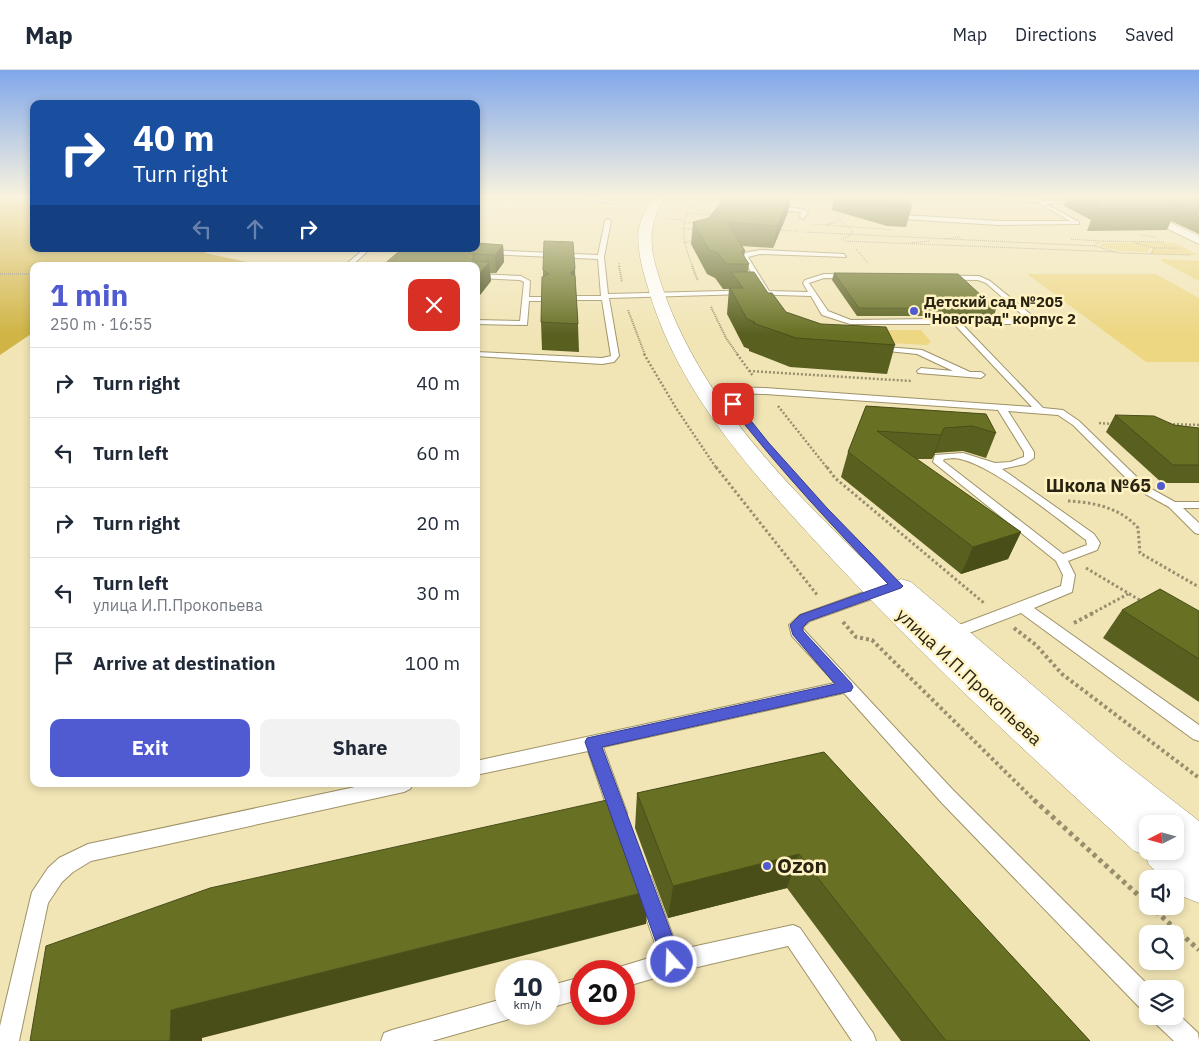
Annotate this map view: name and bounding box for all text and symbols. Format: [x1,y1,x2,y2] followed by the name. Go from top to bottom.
[25,19,73,51] text: Map
[952,23,987,46] text: Map
[1015,23,1097,46] text: Directions
[1125,23,1174,46] text: Saved
[133,115,215,161] text: 40 m
[50,120,115,185] icon: right
[133,159,228,188] text: Turn right
[188,215,216,243] icon: left
[241,215,269,243] icon: ahead
[294,215,322,243] icon: right
[50,275,128,314] text: 1 min
[408,279,460,331] button: close
[924,292,1076,328] place label: Детский сад №205 "Новоград" корпус 2
[908,305,920,317] marker: Детский сад №205 "Новоград" корпус 2
[50,314,152,334] text: 250 m · 16:55
[50,369,78,397] icon: right
[93,371,180,395] text: Turn right
[416,371,460,395] text: 40 m
[712,383,754,425] pin
[719,390,747,418] icon: arrive
[50,439,78,467] icon: left
[93,441,169,465] text: Turn left
[416,441,460,465] text: 60 m
[1046,474,1151,497] place label: Школа №65
[1155,480,1167,492] marker: Школа №65
[50,509,78,537] icon: right
[93,511,180,535] text: Turn right
[416,511,460,535] text: 20 m
[93,571,169,595] text: Turn left
[50,579,78,607] icon: left
[416,581,460,605] text: 30 m
[93,595,263,615] text: улица И.П.Прокопьева
[892,603,1047,750] street label: улица И.П.Прокопьева
[50,649,78,677] icon: arrive
[93,651,276,675] text: Arrive at destination
[405,651,460,675] text: 100 m
[50,719,250,777] button: Exit
[260,719,460,777] button: Share
[1139,815,1184,860] north arrow
[1139,815,1184,1025] map controls
[777,851,827,879] place label: Ozon
[761,860,773,872] marker: Ozon
[1139,870,1184,915] button: sound
[1139,925,1184,970] button: search
[645,935,697,987] position arrow
[570,960,635,1025] speed limit sign: 20
[512,970,543,1003] text: 10
[1139,980,1184,1025] button: layers
[513,997,542,1012] text: km/h

